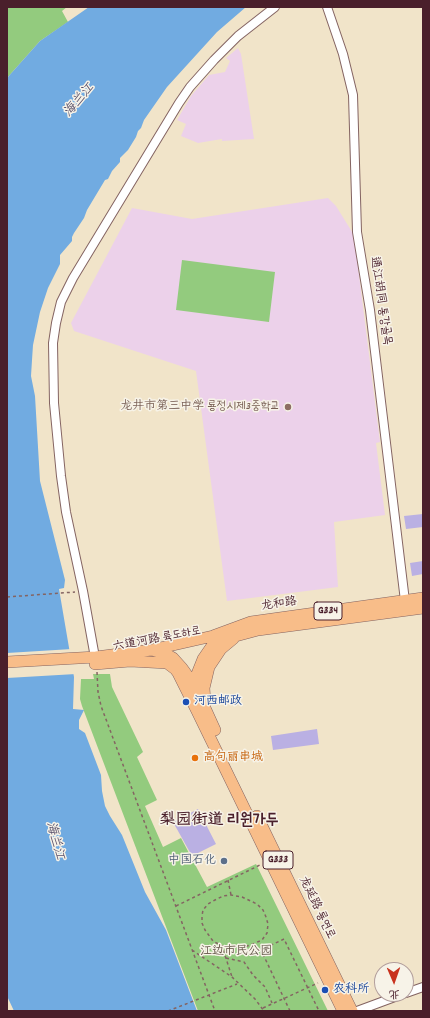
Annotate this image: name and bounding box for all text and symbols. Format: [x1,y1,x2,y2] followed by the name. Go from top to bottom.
[61,81,99,121] water label: 海兰江
[366,256,394,346] street label: 通江胡同 통강골목
[120,400,280,414] place label: 龙井市第三中学 룡정시제3중학교
[283,402,293,412] marker: 龙井市第三中学 룡정시제3중학교
[260,595,298,615] street label: 龙和路
[314,602,342,620] road number: G334
[112,624,202,656] street label: 六道河路 륙도하로
[194,695,242,709] place label: 河西邮政
[181,697,191,707] marker: 河西邮政
[203,751,263,765] place label: 高句丽串城
[190,753,200,763] marker: 高句丽串城
[159,812,279,832] district label: 梨园街道 리원가두
[41,820,67,862] water label: 海兰江
[263,851,293,869] road number: G333
[168,854,216,868] place label: 中国石化
[219,856,229,866] marker: 中国石化
[295,874,337,942] street label: 龙延路 룡연로
[200,945,272,959] park label: 江边市民公园
[374,962,414,1002] north arrow
[333,983,369,997] place label: 农科所
[320,985,330,995] marker: 农科所
[389,985,400,1001] text: 北

